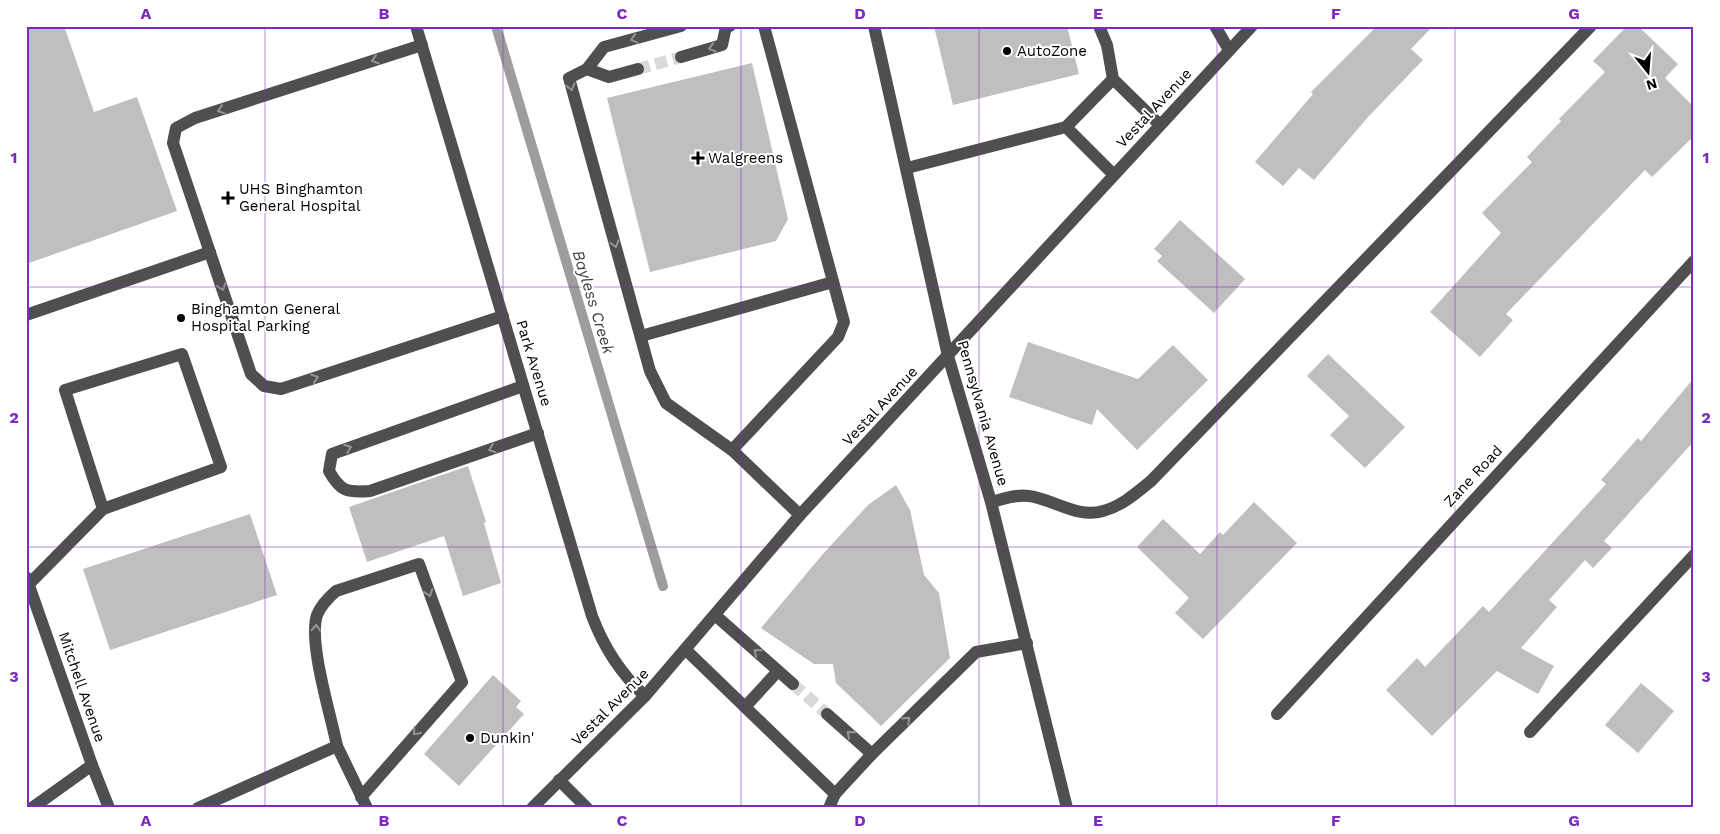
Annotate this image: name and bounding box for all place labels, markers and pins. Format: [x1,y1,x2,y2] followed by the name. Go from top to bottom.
[1017,42,1087,60] place label: AutoZone
[1001,45,1013,57] marker: AutoZone
[708,149,783,167] place label: Walgreens
[692,152,704,164] marker: Walgreens
[239,180,363,215] place label: UHS Binghamton General Hospital
[221,191,235,205] marker: UHS Binghamton General Hospital
[191,300,341,335] place label: Binghamton General Hospital Parking
[175,312,187,324] marker: Binghamton General Hospital Parking
[480,729,534,747] place label: Dunkin'
[464,732,476,744] marker: Dunkin'

